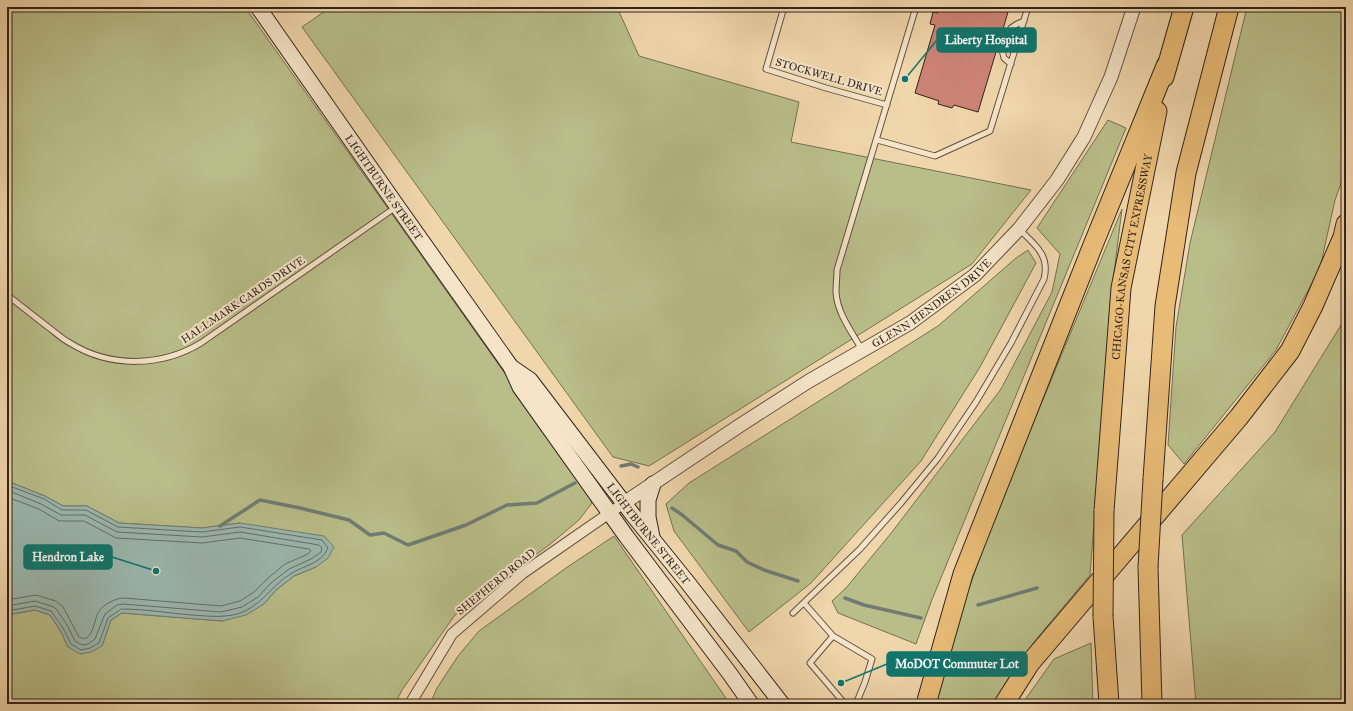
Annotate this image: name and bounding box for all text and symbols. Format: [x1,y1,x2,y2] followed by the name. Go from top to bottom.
[937,28,1036,52] callout: Liberty Hospital
[945,33,1028,48] text: Liberty Hospital
[774,55,884,99] street label: STOCKWELL DRIVE
[343,132,426,243] street label: LIGHTBURNE STREET
[1109,152,1155,360] street label: CHICAGO-KANSAS CITY EXPRESSWAY
[179,254,307,346] street label: HALLMARK CARDS DRIVE
[869,256,994,350] street label: GLENN HENDREN DRIVE
[604,480,693,587] street label: LIGHTBURNE STREET
[24,545,112,569] callout: Hendron Lake
[454,546,538,618] street label: SHEPHERD ROAD
[32,550,104,564] text: Hendron Lake
[887,652,1027,676] callout: MoDOT Commuter Lot
[895,657,1020,671] text: MoDOT Commuter Lot

